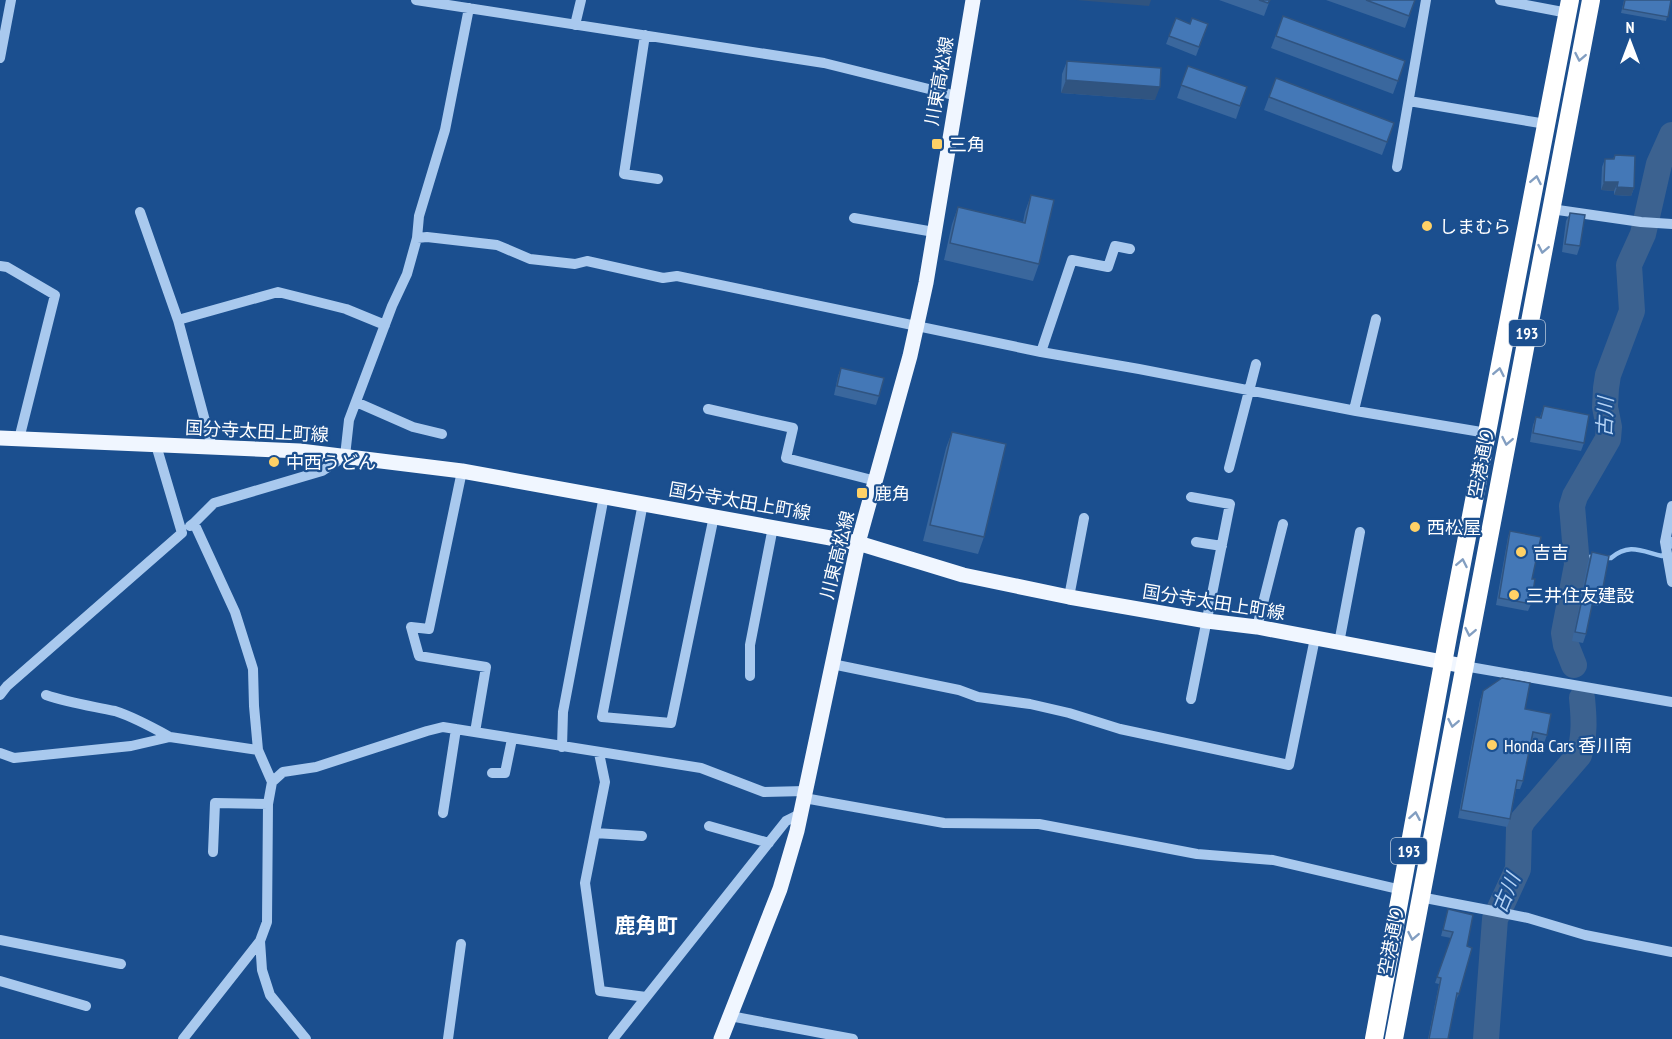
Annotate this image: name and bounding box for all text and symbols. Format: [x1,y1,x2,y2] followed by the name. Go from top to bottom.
[1600,12,1660,72] north arrow
[1626,17,1634,37] text: N
[920,35,958,127] street label: 川東高松線
[1574,52,1587,62] one-way arrow
[949,133,985,156] place label: 三角
[930,137,944,151] marker: 三角
[1529,176,1542,186] one-way arrow
[1439,215,1511,238] place label: しまむら
[1420,219,1434,233] marker: しまむら
[1537,244,1550,254] one-way arrow
[1509,320,1545,346] road number: 193
[1492,367,1505,377] one-way arrow
[1591,395,1619,437] water label: 古川
[184,416,330,446] street label: 国分寺太田上町線
[1463,424,1499,500] street label: 空港通り
[1501,435,1514,445] one-way arrow
[286,451,376,474] place label: 中西うどん
[267,455,281,469] marker: 中西うどん
[667,477,813,525] street label: 国分寺太田上町線
[874,482,910,505] place label: 鹿角
[855,486,869,500] marker: 鹿角
[815,509,859,601] street label: 川東高松線
[1427,516,1481,539] place label: 西松屋
[1408,520,1422,534] marker: 西松屋
[1533,541,1569,564] place label: 吉吉
[1514,545,1528,559] marker: 吉吉
[1455,558,1468,568] one-way arrow
[1141,579,1287,625] street label: 国分寺太田上町線
[1526,584,1634,607] place label: 三井住友建設
[1507,588,1521,602] marker: 三井住友建設
[1464,627,1477,637] one-way arrow
[1447,718,1460,728] one-way arrow
[1504,734,1632,757] place label: Honda Cars 香川南
[1485,738,1499,752] marker: Honda Cars 香川南
[1408,812,1421,822] one-way arrow
[1391,838,1427,864] road number: 193
[1486,868,1527,916] water label: 古川
[1373,902,1409,978] street label: 空港通り
[615,912,678,939] district label: 鹿角町
[1407,931,1420,941] one-way arrow

